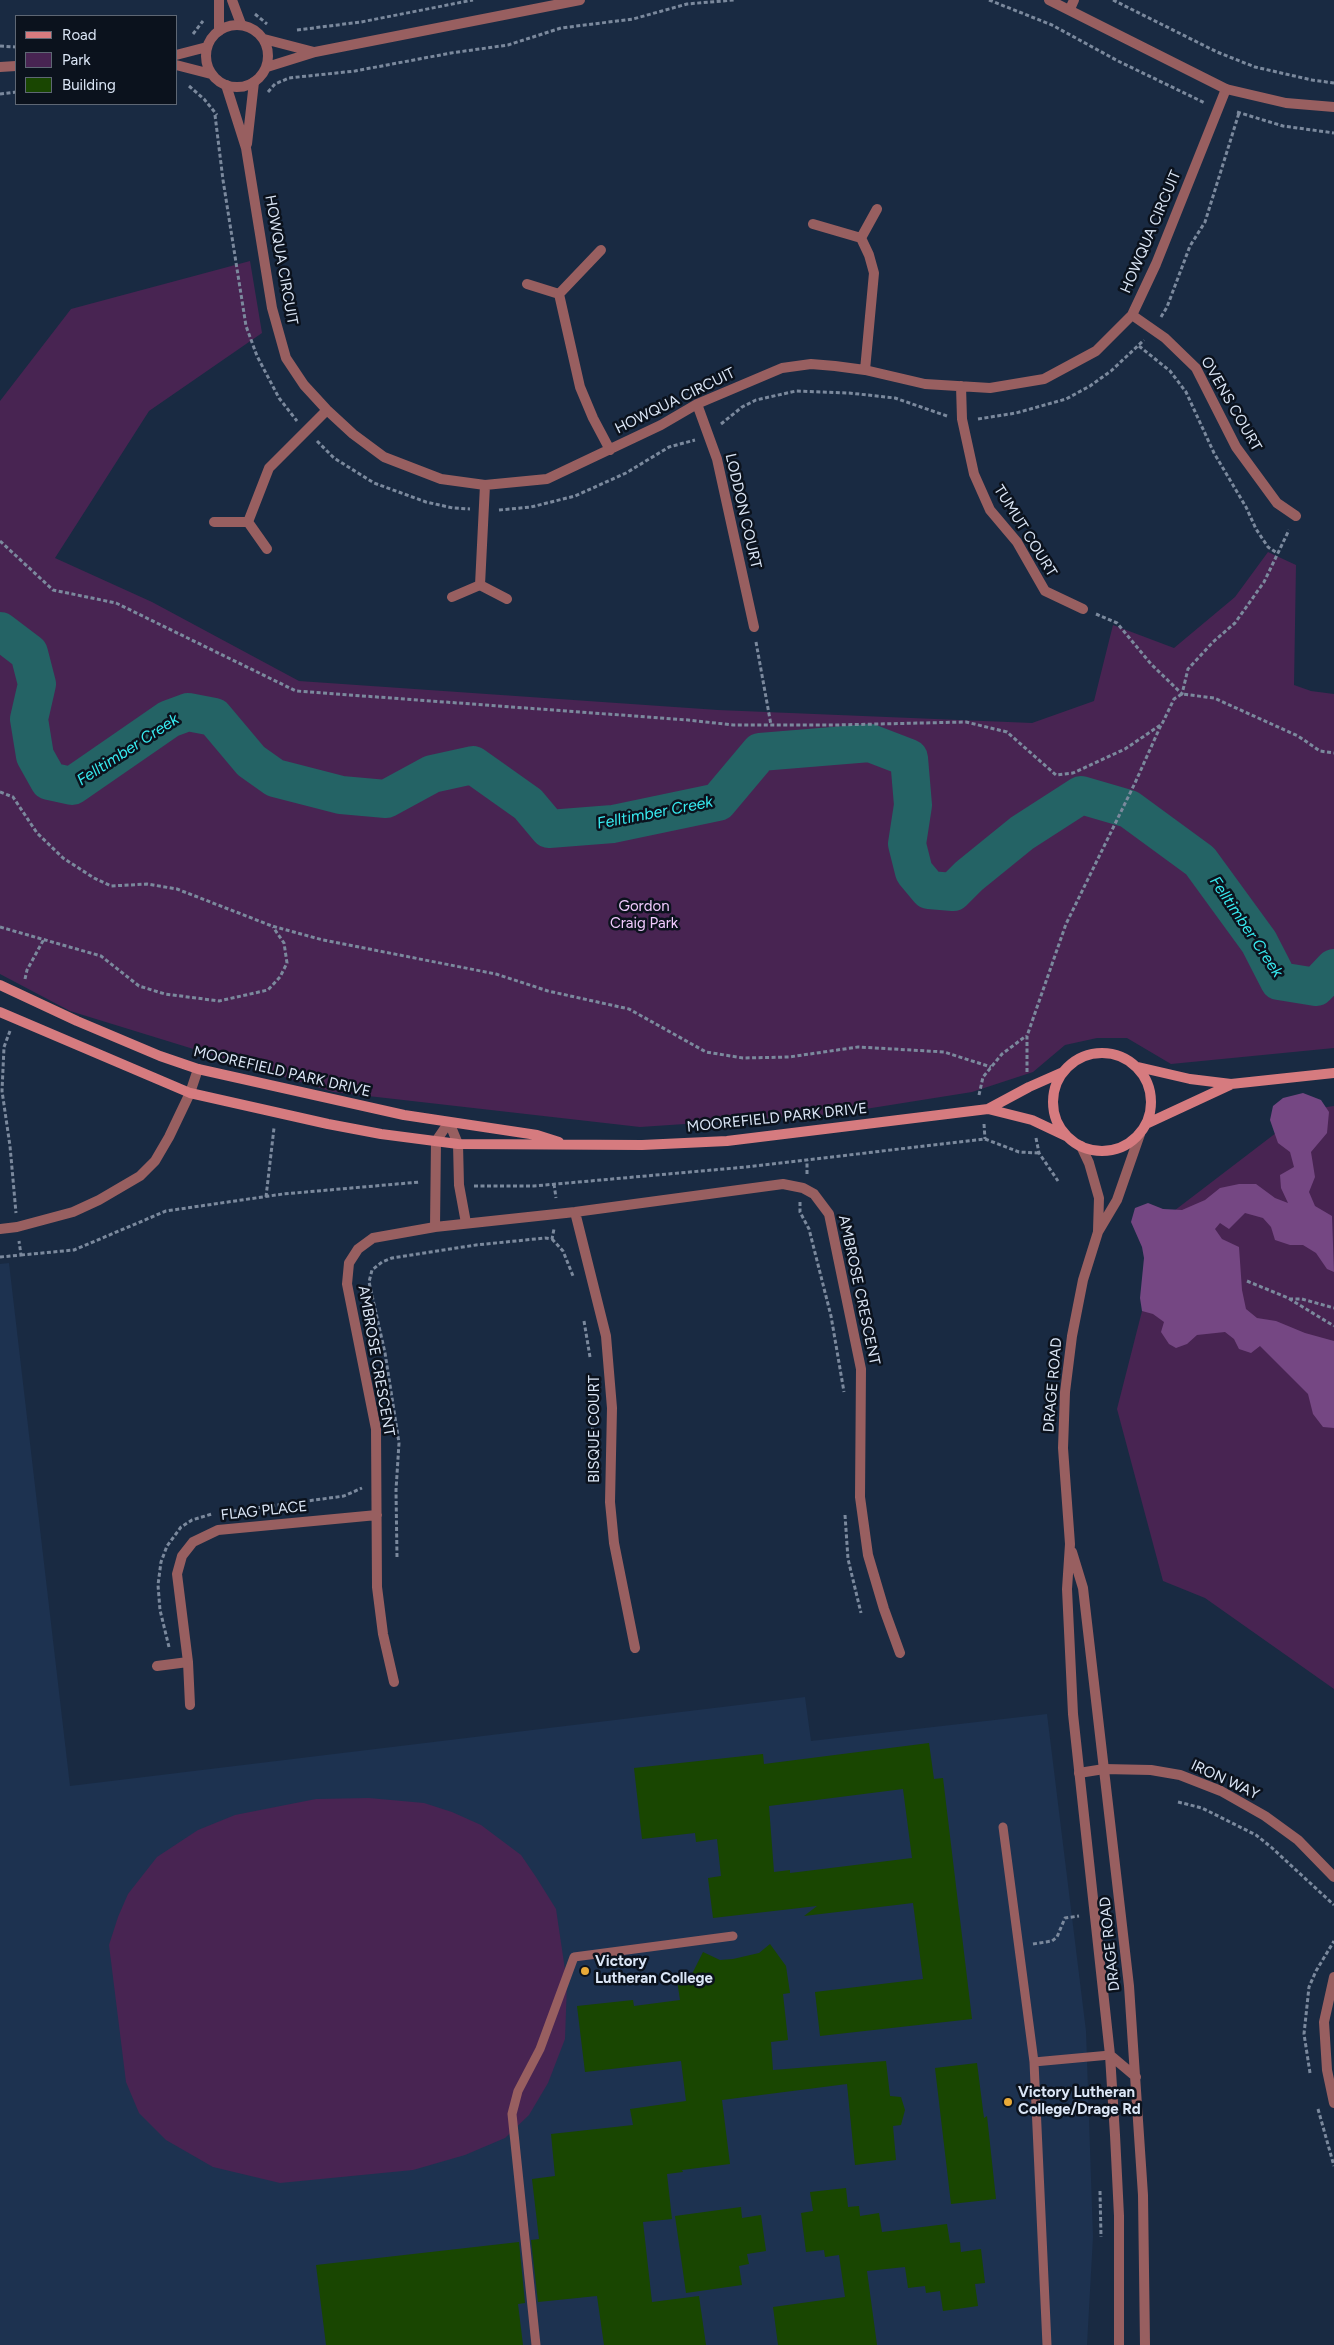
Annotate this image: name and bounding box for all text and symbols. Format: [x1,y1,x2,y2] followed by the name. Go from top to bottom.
[15,15,178,105] legend
[62,26,97,44] text: Road
[62,51,91,69] text: Park
[62,76,116,94] text: Building
[1117,168,1185,296] street label: HOWQUA CIRCUIT
[261,194,301,326] street label: HOWQUA CIRCUIT
[1197,354,1265,454] street label: OVENS COURT
[612,364,738,438] street label: HOWQUA CIRCUIT
[721,452,765,570] street label: LODDON COURT
[990,482,1060,580] street label: TUMUT COURT
[73,710,183,790] water label: Felltimber Creek
[595,792,715,834] water label: Felltimber Creek
[1205,873,1287,981] water label: Felltimber Creek
[610,898,678,933] park label: Gordon Craig Park
[192,1043,372,1101] street label: MOOREFIELD PARK DRIVE
[686,1100,868,1136] street label: MOOREFIELD PARK DRIVE
[834,1213,884,1367] street label: AMBROSE CRESCENT
[354,1284,398,1438] street label: AMBROSE CRESCENT
[1040,1337,1066,1433] street label: DRAGE ROAD
[586,1375,604,1483] street label: BISQUE COURT
[220,1498,308,1524] street label: FLAG PLACE
[1188,1756,1262,1804] street label: IRON WAY
[1096,1896,1124,1992] street label: DRAGE ROAD
[595,1953,713,1988] place label: Victory Lutheran College
[579,1965,591,1977] marker: Victory Lutheran College
[1018,2084,1141,2119] place label: Victory Lutheran College/Drage Rd
[1002,2096,1014,2108] marker: Victory Lutheran College/Drage Rd

